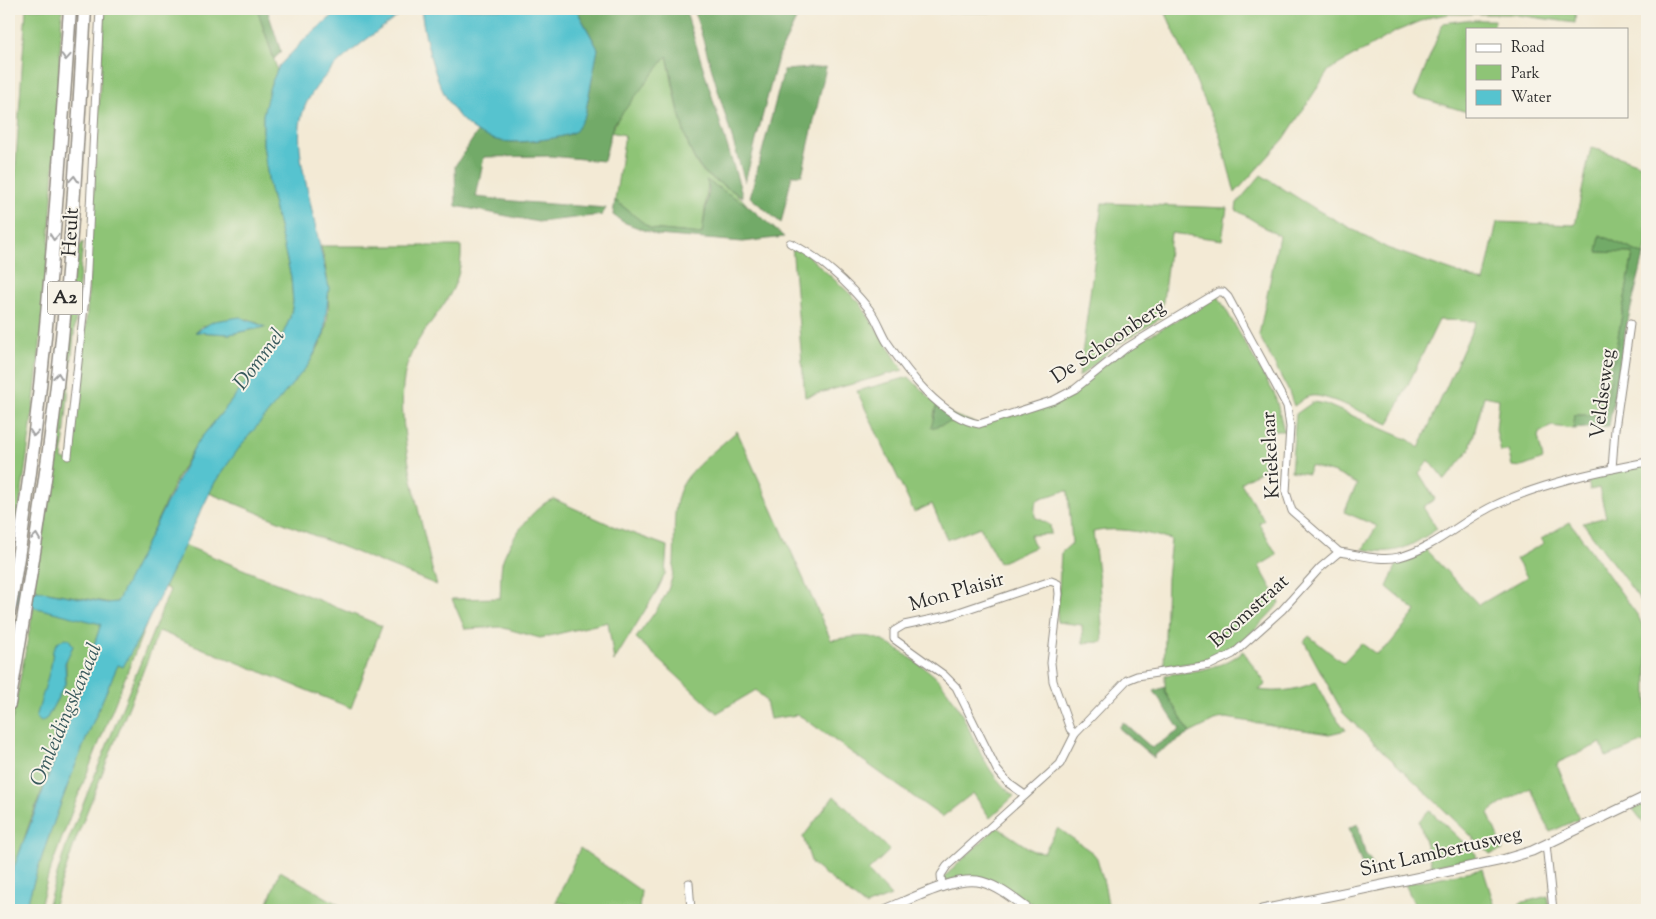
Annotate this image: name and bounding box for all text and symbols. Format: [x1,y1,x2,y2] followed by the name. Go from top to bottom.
[1466,28,1628,118] legend
[1511,38,1545,59] text: Road
[61,54,72,62] one-way arrow
[1511,64,1540,85] text: Park
[1511,88,1552,109] text: Water
[69,175,80,183] one-way arrow
[56,207,88,257] street label: Heult
[49,233,60,241] one-way arrow
[48,282,82,314] road number: A2
[1046,294,1172,392] street label: De Schoonberg
[227,323,293,397] water label: Dommel
[1584,347,1624,441] street label: Veldseweg
[52,371,63,379] one-way arrow
[1255,410,1289,499] street label: Kriekelaar
[29,430,40,438] one-way arrow
[30,532,41,540] one-way arrow
[906,565,1008,620] street label: Mon Plaisir
[1204,568,1296,656] street label: Boomstraat
[23,639,111,791] water label: Omleidingskanaal
[1357,820,1525,886] street label: Sint Lambertusweg

